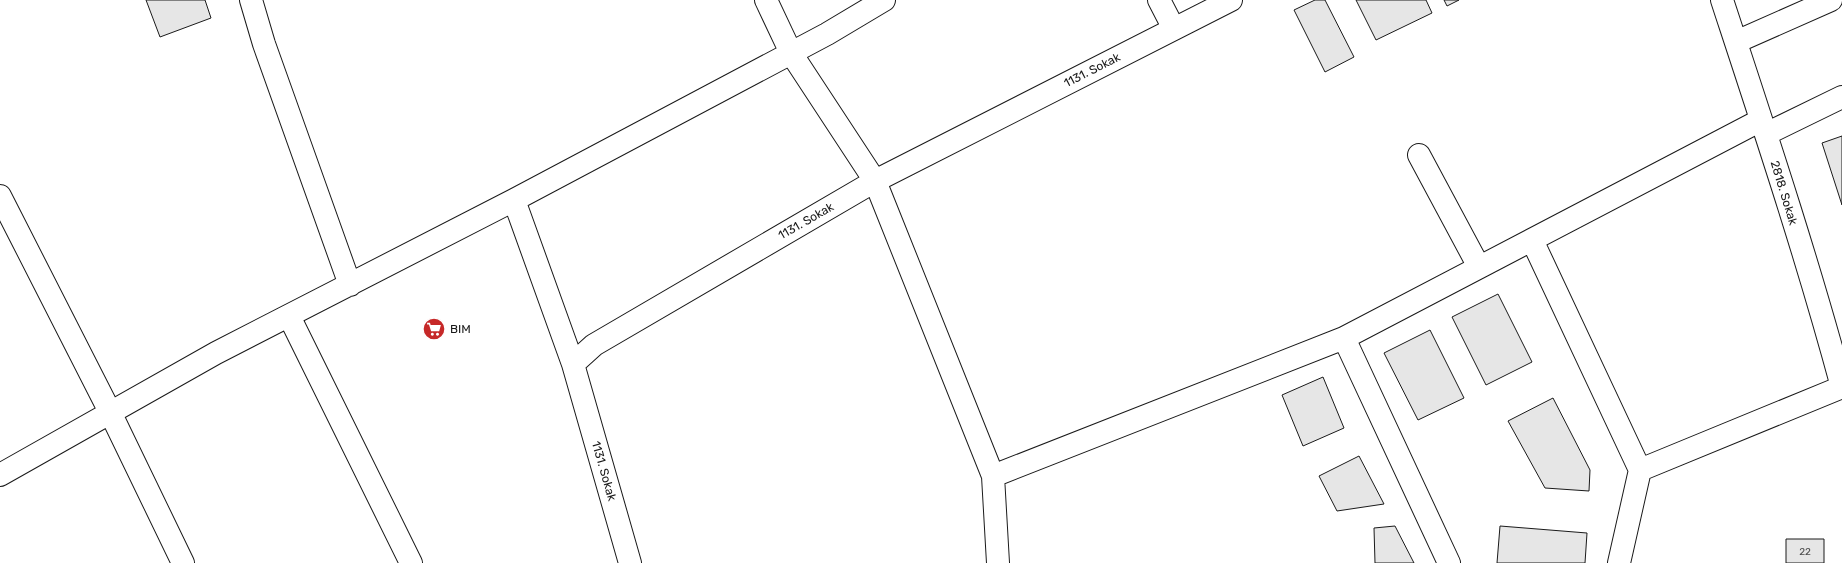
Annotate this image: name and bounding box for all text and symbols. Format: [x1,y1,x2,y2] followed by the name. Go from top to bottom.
[1061,49,1123,90] street label: 1131. Sokak
[1768,159,1801,228] street label: 2818. Sokak
[776,199,837,242] street label: 1131. Sokak
[421,316,447,342] supermarket icon: BIM
[450,322,471,336] place label: BIM
[589,439,619,503] street label: 1131. Sokak
[1799,546,1811,558] house number: 22

